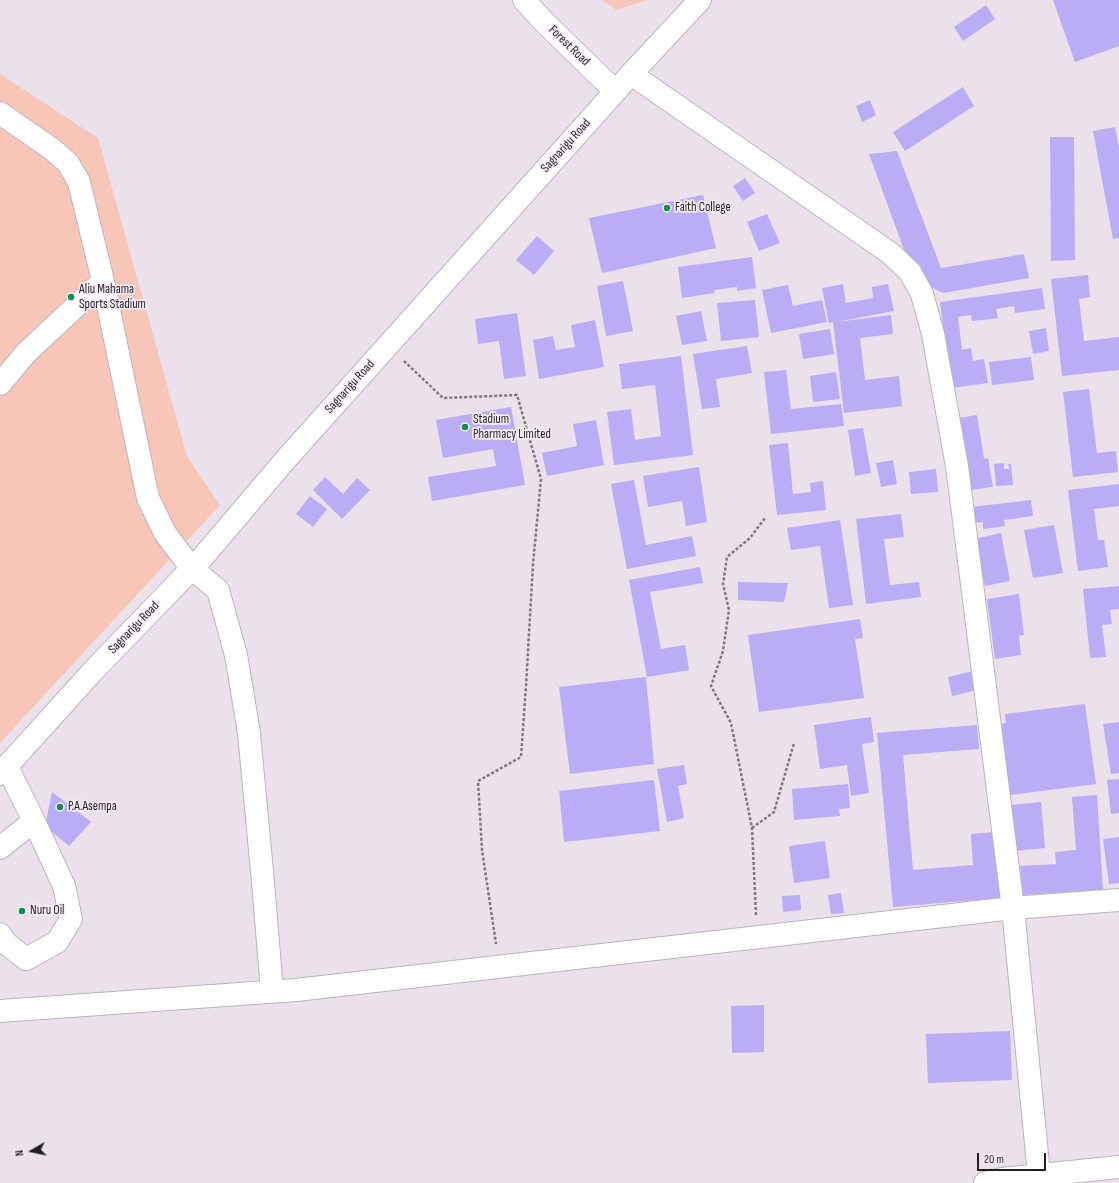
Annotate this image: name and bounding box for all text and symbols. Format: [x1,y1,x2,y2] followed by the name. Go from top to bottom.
[545,23,593,69] street label: Forest Road
[538,116,594,176] street label: Sagnarigu Road
[675,200,731,216] place label: Faith College
[662,203,672,213] marker: Faith College
[79,282,146,313] place label: Aliu Mahama Sports Stadium
[66,292,76,302] marker: Aliu Mahama Sports Stadium
[322,357,378,417] street label: Sagnarigu Road
[473,412,551,443] place label: Stadium Pharmacy Limited
[460,422,470,432] marker: Stadium Pharmacy Limited
[105,599,163,657] street label: Sagnarigu Road
[68,799,117,815] place label: P.A.Asempa
[55,802,65,812] marker: P.A.Asempa
[30,903,65,919] place label: Nuru Oil
[17,906,27,916] marker: Nuru Oil
[12,1131,52,1171] north arrow
[979,1145,1048,1171] scale bar
[13,1149,27,1157] text: N
[984,1152,1004,1167] text: 20 m

